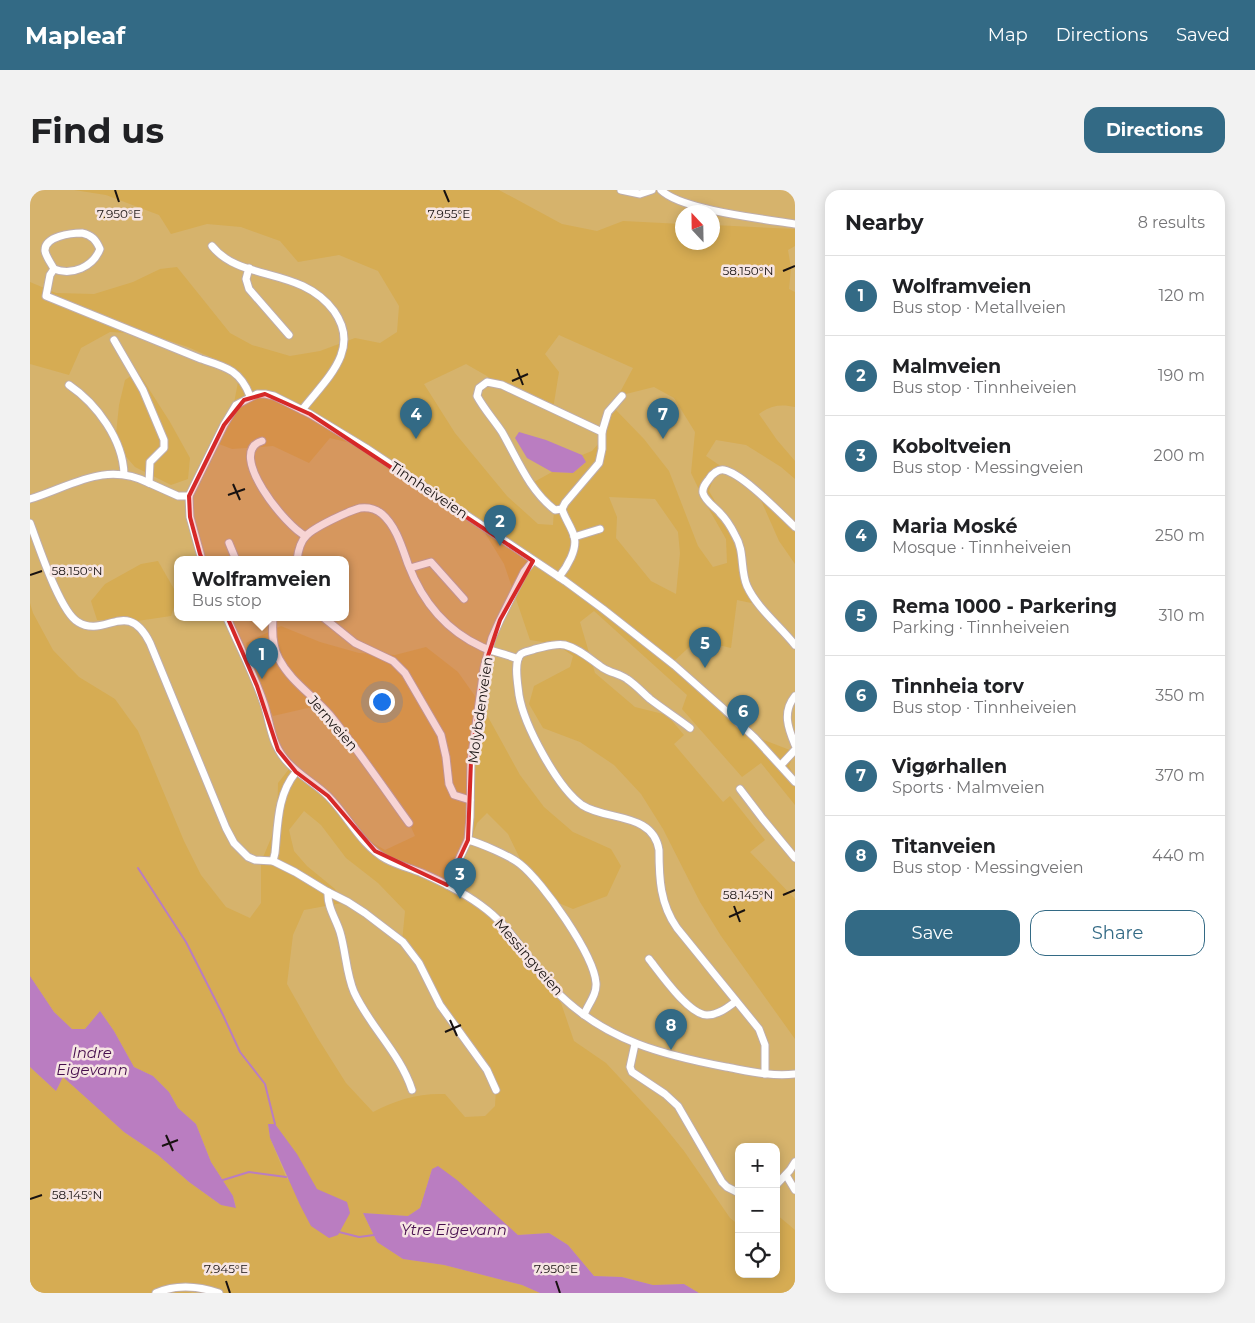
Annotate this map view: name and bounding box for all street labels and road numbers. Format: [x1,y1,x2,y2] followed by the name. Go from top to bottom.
[387,457,471,523] street label: Tinnheiveien
[464,655,496,765] street label: Molybdenveien
[303,691,362,754] street label: Jernveien
[491,915,567,999] street label: Messingveien

